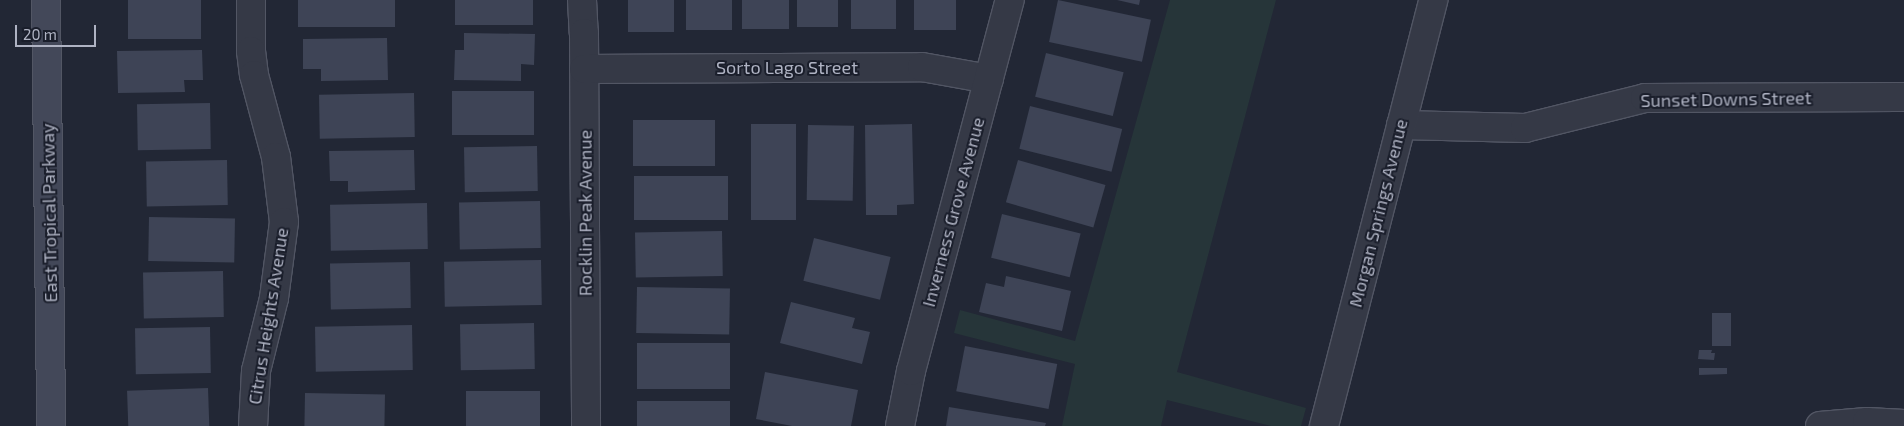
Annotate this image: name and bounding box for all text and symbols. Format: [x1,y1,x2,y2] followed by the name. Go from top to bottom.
[18,15,99,47] scale bar
[23,25,57,43] text: 20 m
[716,56,858,78] street label: Sorto Lago Street
[1640,87,1812,111] street label: Sunset Downs Street
[917,115,989,309] street label: Inverness Grove Avenue
[1344,116,1412,310] street label: Morgan Springs Avenue
[37,123,61,303] street label: East Tropical Parkway
[574,129,596,297] street label: Rocklin Peak Avenue
[243,226,293,406] street label: Citrus Heights Avenue

